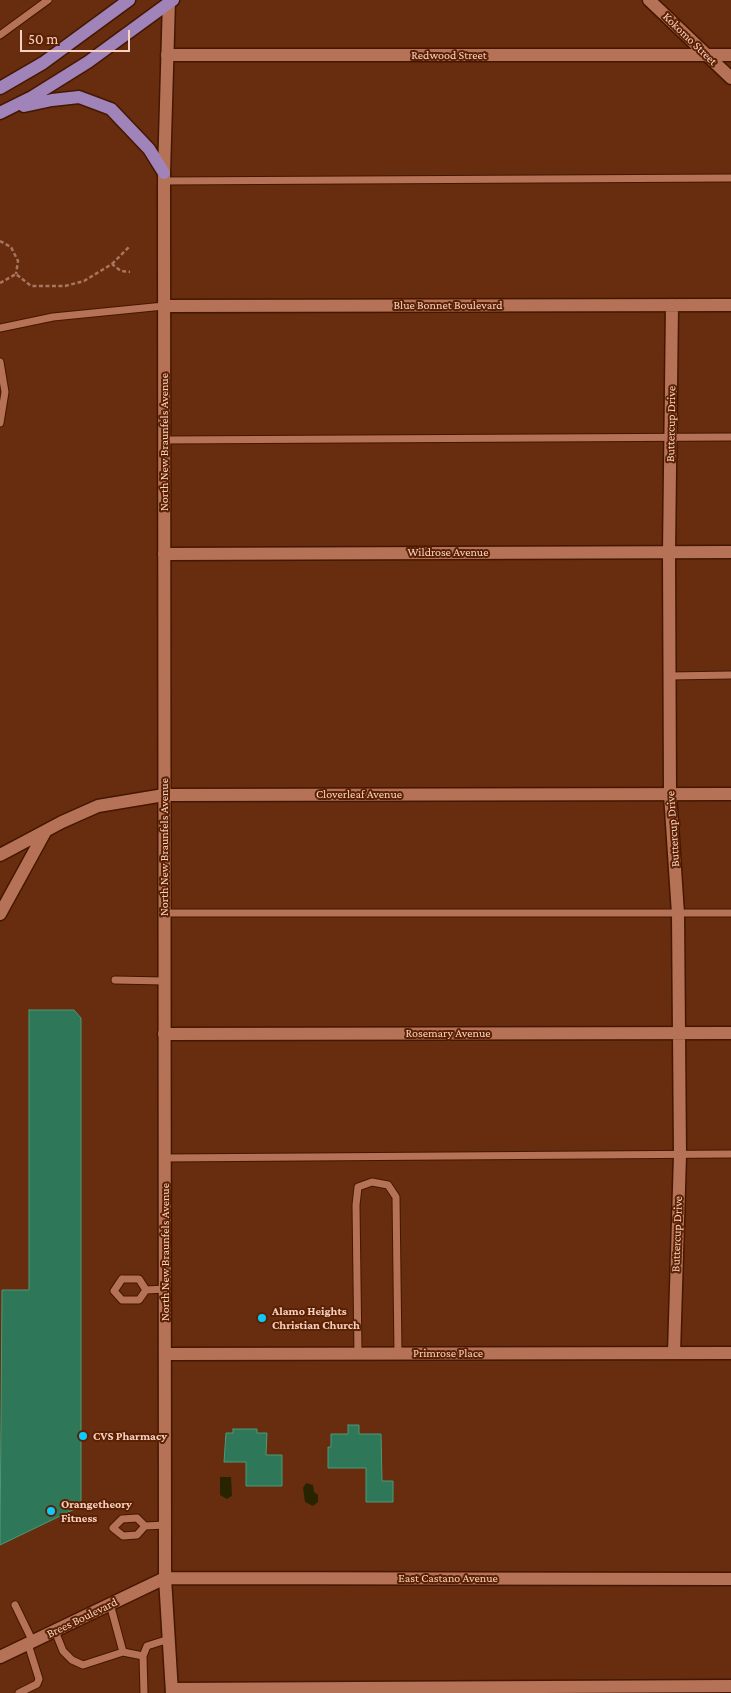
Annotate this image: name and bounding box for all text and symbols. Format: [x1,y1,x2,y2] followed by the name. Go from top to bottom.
[660,9,720,69] street label: Kokomo Street
[22,20,132,52] scale bar
[28,31,58,47] text: 50 m
[411,48,487,62] street label: Redwood Street
[393,298,503,312] street label: Blue Bonnet Boulevard
[157,373,171,511] street label: North New Braunfels Avenue
[663,386,679,462] street label: Buttercup Drive
[408,545,488,559] street label: Wildrose Avenue
[157,778,171,916] street label: North New Braunfels Avenue
[316,787,402,801] street label: Cloverleaf Avenue
[663,791,683,867] street label: Buttercup Drive
[405,1026,491,1040] street label: Rosemary Avenue
[158,1183,172,1321] street label: North New Braunfels Avenue
[668,1196,686,1272] street label: Buttercup Drive
[272,1304,360,1332] place label: Alamo Heights Christian Church
[256,1312,268,1324] marker: Alamo Heights Christian Church
[413,1346,483,1360] street label: Primrose Place
[93,1429,167,1443] place label: CVS Pharmacy
[77,1430,89,1442] marker: CVS Pharmacy
[61,1497,132,1525] place label: Orangetheory Fitness
[45,1505,57,1517] marker: Orangetheory Fitness
[398,1571,498,1585] street label: East Castano Avenue
[44,1595,120,1641] street label: Brees Boulevard

